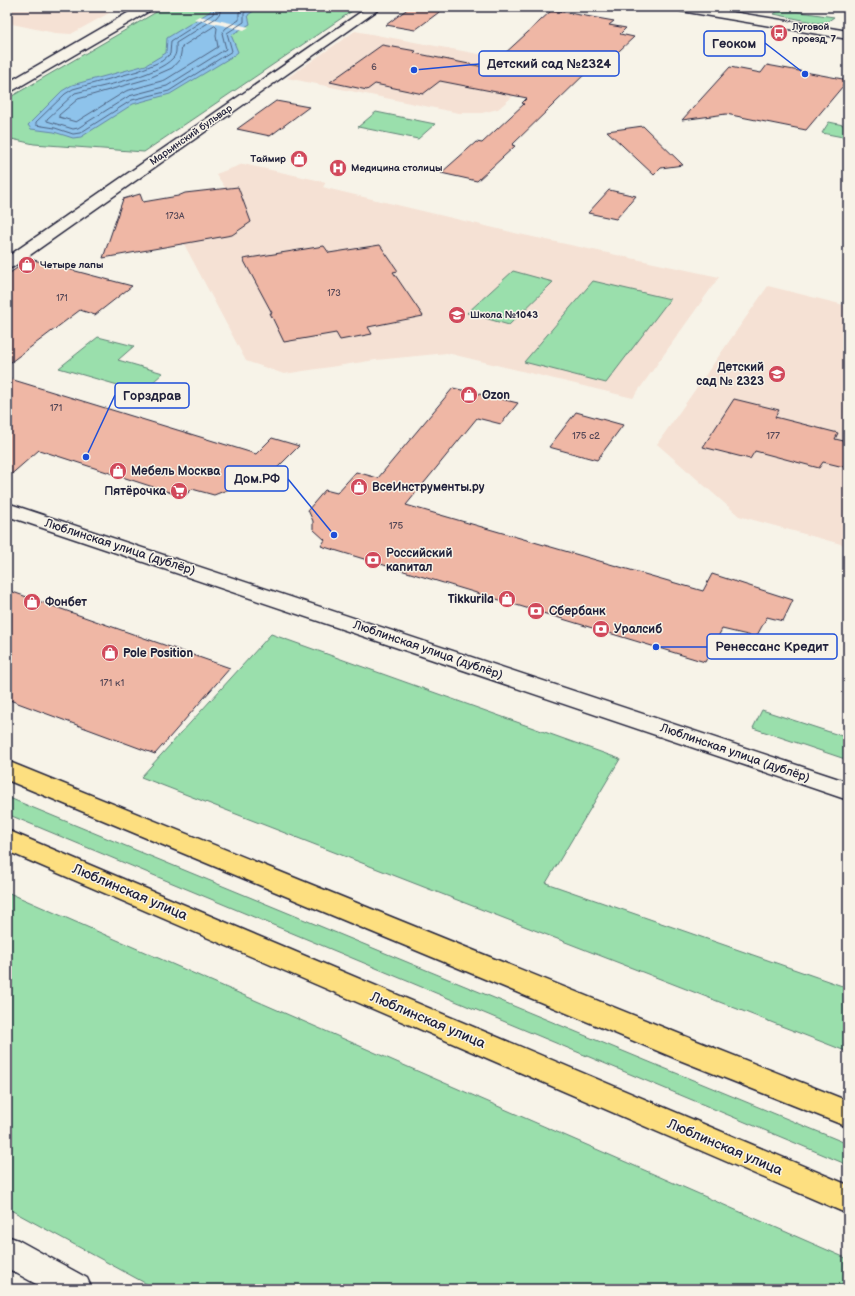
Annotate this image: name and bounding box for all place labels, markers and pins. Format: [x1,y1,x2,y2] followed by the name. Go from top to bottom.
[791,21,836,45] place label: Луговой проезд, 7
[769,23,789,43] bus stop icon: Луговой проезд, 7
[704,31,765,56] callout: Геоком
[479,51,619,76] callout: Детский сад №2324
[289,149,309,169] shop icon: Таймир
[250,153,286,165] place label: Таймир
[328,158,348,178] hospital icon: Медицина столицы
[351,162,442,174] place label: Медицина столицы
[17,255,37,275] shop icon: Четыре лапы
[40,259,103,271] place label: Четыре лапы
[447,305,467,325] school or university icon: Школа №1043
[470,309,538,321] place label: Школа №1043
[696,360,764,389] place label: Детский сад № 2323
[767,364,787,384] school or university icon: Детский сад № 2323
[115,383,189,408] callout: Горздрав
[459,385,479,405] shop icon: Ozon
[482,388,510,403] place label: Ozon
[108,461,128,481] shop icon: Мебель Москва
[131,464,221,479] place label: Мебель Москва
[225,466,288,491] callout: Дом.РФ
[349,477,369,497] shop icon: ВсеИнструменты.ру
[372,480,485,495] place label: ВсеИнструменты.ру
[169,481,189,501] supermarket icon: Пятёрочка
[104,484,167,499] place label: Пятёрочка
[386,546,452,575] place label: Российский капитал
[363,550,383,570] bank icon: Российский капитал
[497,589,517,609] shop icon: Tikkurila
[22,592,42,612] shop icon: Фонбет
[448,592,494,607] place label: Tikkurila
[45,595,87,610] place label: Фонбет
[526,601,546,621] bank icon: Сбербанк
[549,604,606,619] place label: Сбербанк
[591,619,611,639] bank icon: Уралсиб
[614,622,662,637] place label: Уралсиб
[707,634,837,659] callout: Ренессанс Кредит
[100,643,120,663] shop icon: Pole Position
[123,646,193,661] place label: Pole Position

